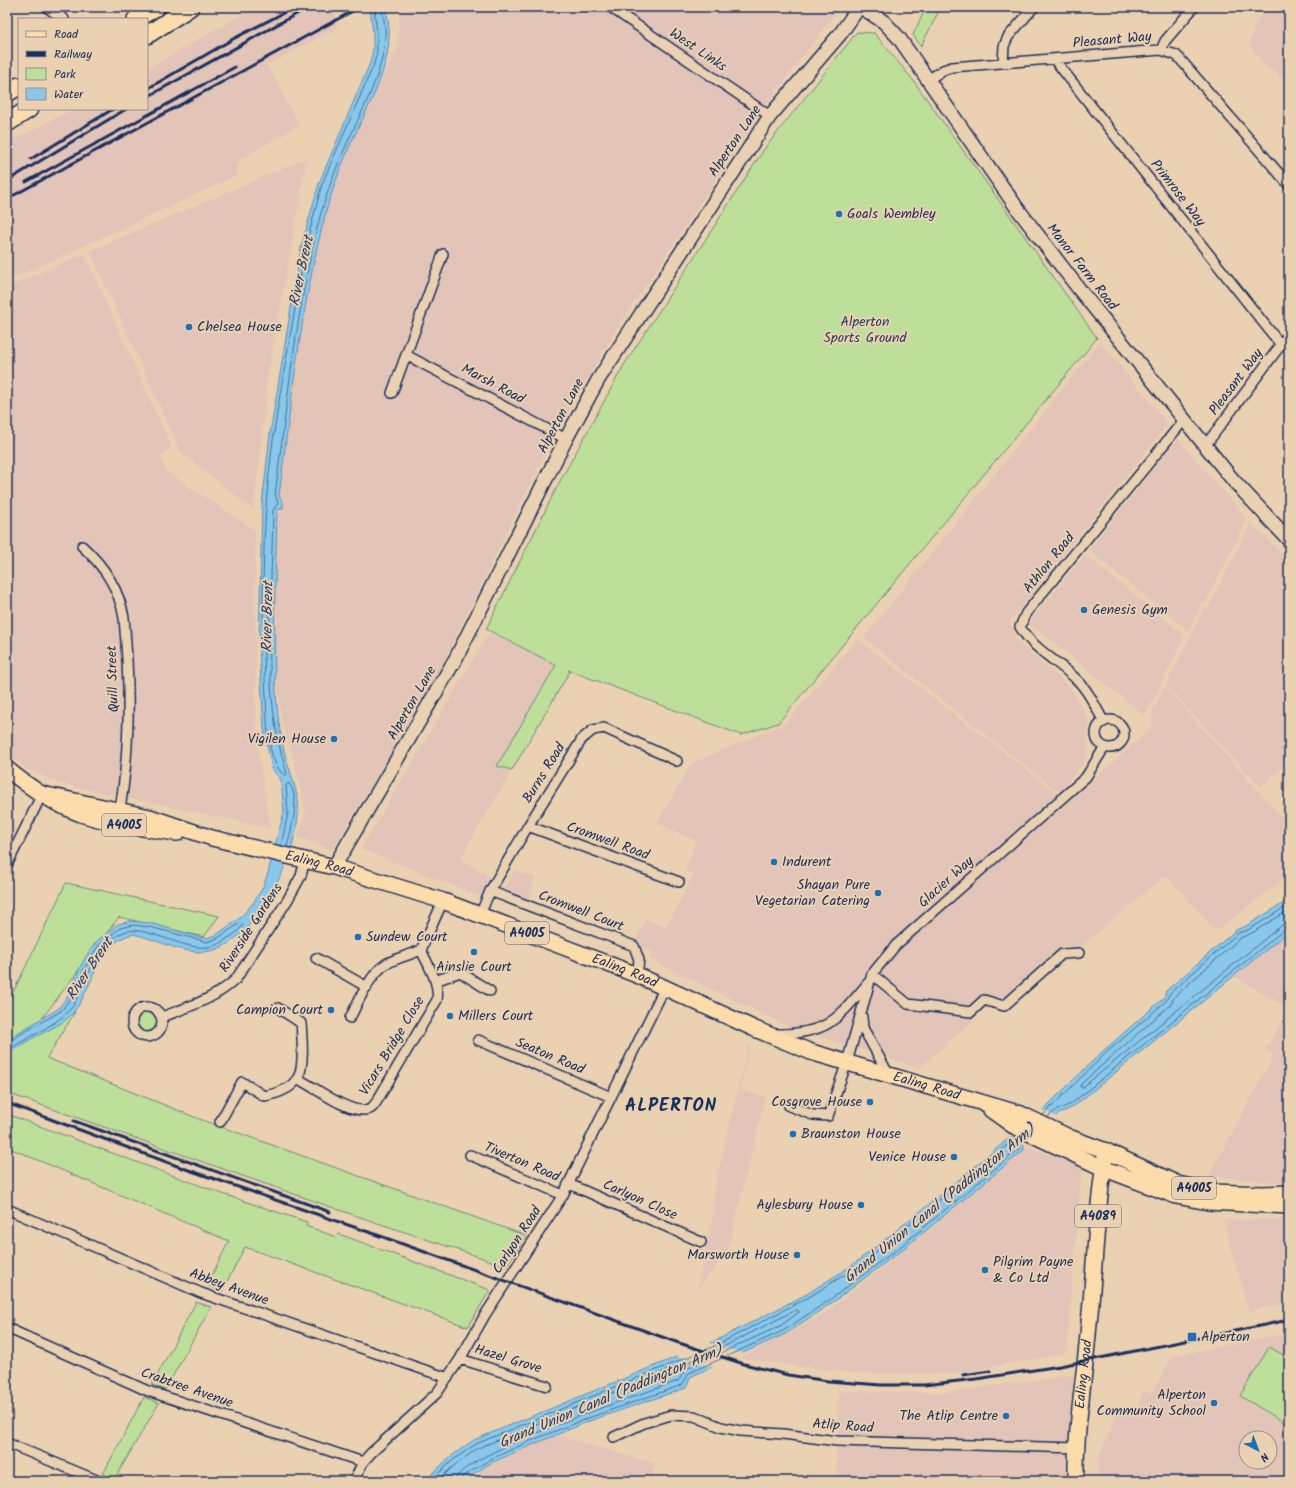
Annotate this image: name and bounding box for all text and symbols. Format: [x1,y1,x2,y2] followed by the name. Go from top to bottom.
[18,18,148,110] legend
[665,23,731,77] street label: West Links
[54,25,79,44] text: Road
[1072,26,1153,54] street label: Pleasant Way
[54,45,92,64] text: Railway
[54,65,76,84] text: Park
[54,85,84,104] text: Water
[703,100,768,181] street label: Alperton Lane
[1145,155,1211,231] street label: Primrose Way
[847,203,936,225] place label: Goals Wembley
[834,209,844,219] marker: Goals Wembley
[1041,219,1124,316] street label: Manor Farm Road
[283,231,322,308] water label: River Brent
[824,311,907,349] park label: Alperton Sports Ground
[197,316,282,338] place label: Chelsea House
[184,322,194,332] marker: Chelsea House
[1203,343,1269,420] street label: Pleasant Way
[457,358,530,410] street label: Marsh Road
[532,374,590,458] street label: Alperton Lane
[1018,527,1081,598] street label: Athlon Road
[255,579,281,653] water label: River Brent
[1092,599,1168,621] place label: Genesis Gym
[1079,605,1089,615] marker: Genesis Gym
[101,645,125,713] street label: Quill Street
[382,661,442,744] street label: Alperton Lane
[248,728,327,750] place label: Vigilen House
[329,734,339,744] marker: Vigilen House
[517,738,572,807] street label: Burns Road
[102,814,146,836] road number: A4005
[563,816,653,867] street label: Cromwell Road
[283,845,357,884] street label: Ealing Road
[782,851,832,873] place label: Indurent
[913,851,979,913] street label: Glacier Way
[769,857,779,867] marker: Indurent
[755,874,871,912] place label: Shayan Pure Vegetarian Catering
[214,879,288,977] street label: Riverside Gardens
[535,885,628,938] street label: Cromwell Court
[873,888,883,898] marker: Shayan Pure Vegetarian Catering
[505,922,549,944] road number: A4005
[366,926,448,948] place label: Sundew Court
[60,931,121,1005] water label: River Brent
[353,932,363,942] marker: Sundew Court
[469,947,479,957] marker: Ainslie Court
[588,948,662,994] street label: Ealing Road
[436,956,512,978] place label: Ainslie Court
[354,991,431,1100] street label: Vicars Bridge Close
[236,999,324,1021] place label: Campion Court
[326,1005,336,1015] marker: Campion Court
[458,1005,534,1027] place label: Millers Court
[445,1011,455,1021] marker: Millers Court
[512,1032,589,1081] street label: Seaton Road
[890,1066,964,1107] street label: Ealing Road
[771,1091,863,1113] place label: Cosgrove House
[625,1092,717,1121] district label: ALPERTON
[865,1097,875,1107] marker: Cosgrove House
[839,1118,1042,1289] water label: Grand Union Canal (Paddington Arm)
[801,1123,902,1145] place label: Braunston House
[788,1129,798,1139] marker: Braunston House
[481,1136,564,1188] street label: Tiverton Road
[869,1146,947,1168] place label: Venice House
[949,1152,959,1162] marker: Venice House
[599,1174,681,1226] street label: Carlyon Close
[1172,1177,1216,1199] road number: A4005
[757,1194,854,1216] place label: Aylesbury House
[856,1200,866,1210] marker: Aylesbury House
[487,1201,548,1278] street label: Carlyon Road
[1075,1205,1121,1227] road number: A4089
[687,1244,790,1266] place label: Marsworth House
[792,1250,802,1260] marker: Marsworth House
[993,1251,1074,1289] place label: Pilgrim Payne & Co Ltd
[186,1262,272,1312] street label: Abbey Avenue
[980,1265,990,1275] marker: Pilgrim Payne & Co Ltd
[1201,1326,1250,1348] place label: Alperton
[1186,1331,1198,1343] marker: Alperton
[472,1338,545,1380] street label: Hazel Grove
[495,1338,728,1455] water label: Grand Union Canal (Paddington Arm)
[1069,1338,1099,1410] street label: Ealing Road
[138,1362,237,1414] street label: Crabtree Avenue
[1097,1384,1207,1422] place label: Alperton Community School
[1209,1398,1219,1408] marker: Alperton Community School
[900,1405,999,1427] place label: The Atlip Centre
[1001,1411,1011,1421] marker: The Atlip Centre
[812,1413,875,1439] street label: Atlip Road
[1238,1430,1278,1470] north arrow
[1255,1448,1273,1466] text: N

